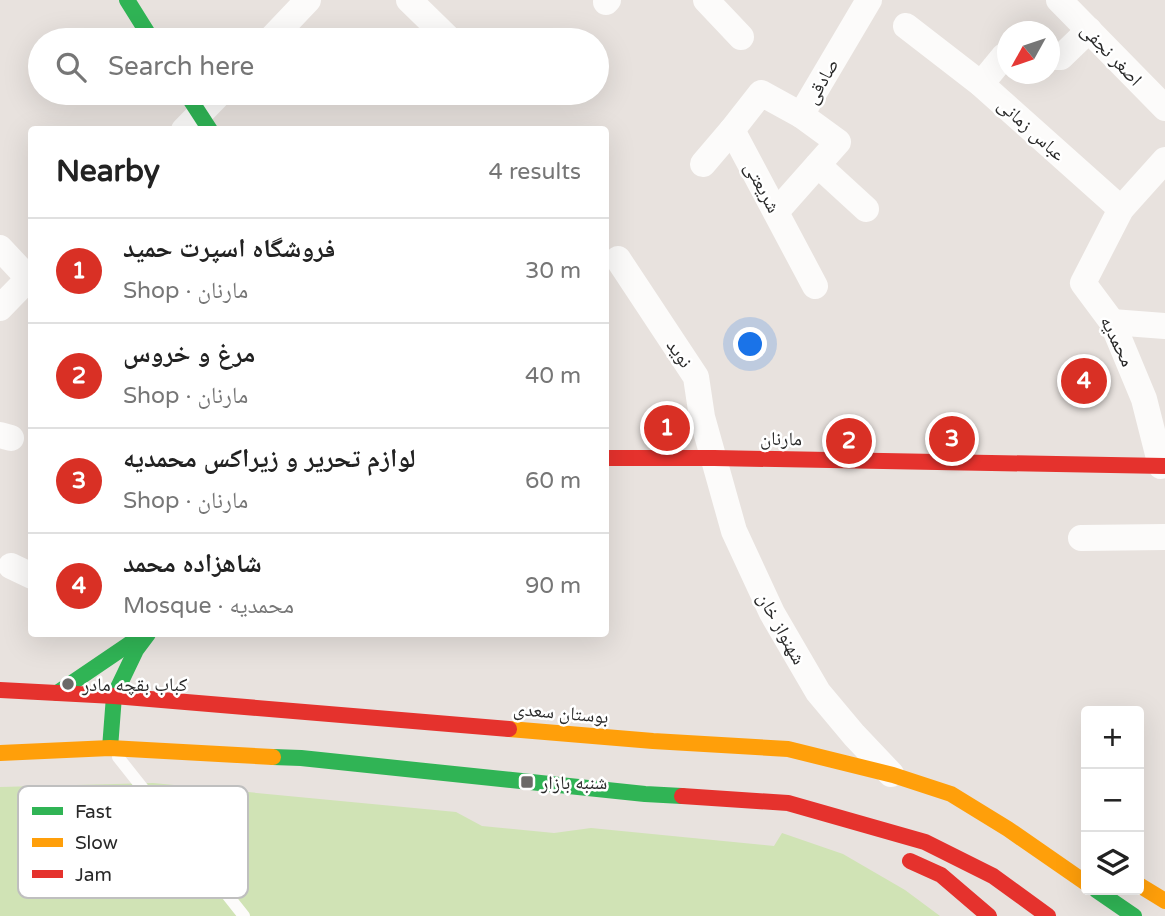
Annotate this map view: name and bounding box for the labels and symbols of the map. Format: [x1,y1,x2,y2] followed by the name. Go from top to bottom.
[1076,19,1146,90] street label: اصغر نجفی
[997,21,1060,84] north arrow
[800,55,844,108] street label: صادقی
[993,94,1070,166] street label: عباس زمانی
[740,158,785,217] street label: شریعتی
[1096,313,1139,370] street label: محمدیه
[733,327,767,361] your location
[662,335,697,372] street label: نوید
[1061,355,1107,407] pin: 4
[644,402,690,454] pin: 1
[929,413,975,465] pin: 3
[826,415,872,467] pin: 2
[760,428,802,450] street label: مارنان
[752,589,810,668] street label: شهنواز خان
[81,674,187,696] place label: کباب بقچه مادر
[60,676,76,692] marker: کباب بقچه مادر
[512,698,609,728] street label: بوستان سعدی
[540,772,607,794] place label: شنبه بازار
[519,774,535,790] marker: شنبه بازار
[18,786,248,898] legend
[75,801,112,823] text: Fast
[75,832,118,854] text: Slow
[75,864,112,886] text: Jam

